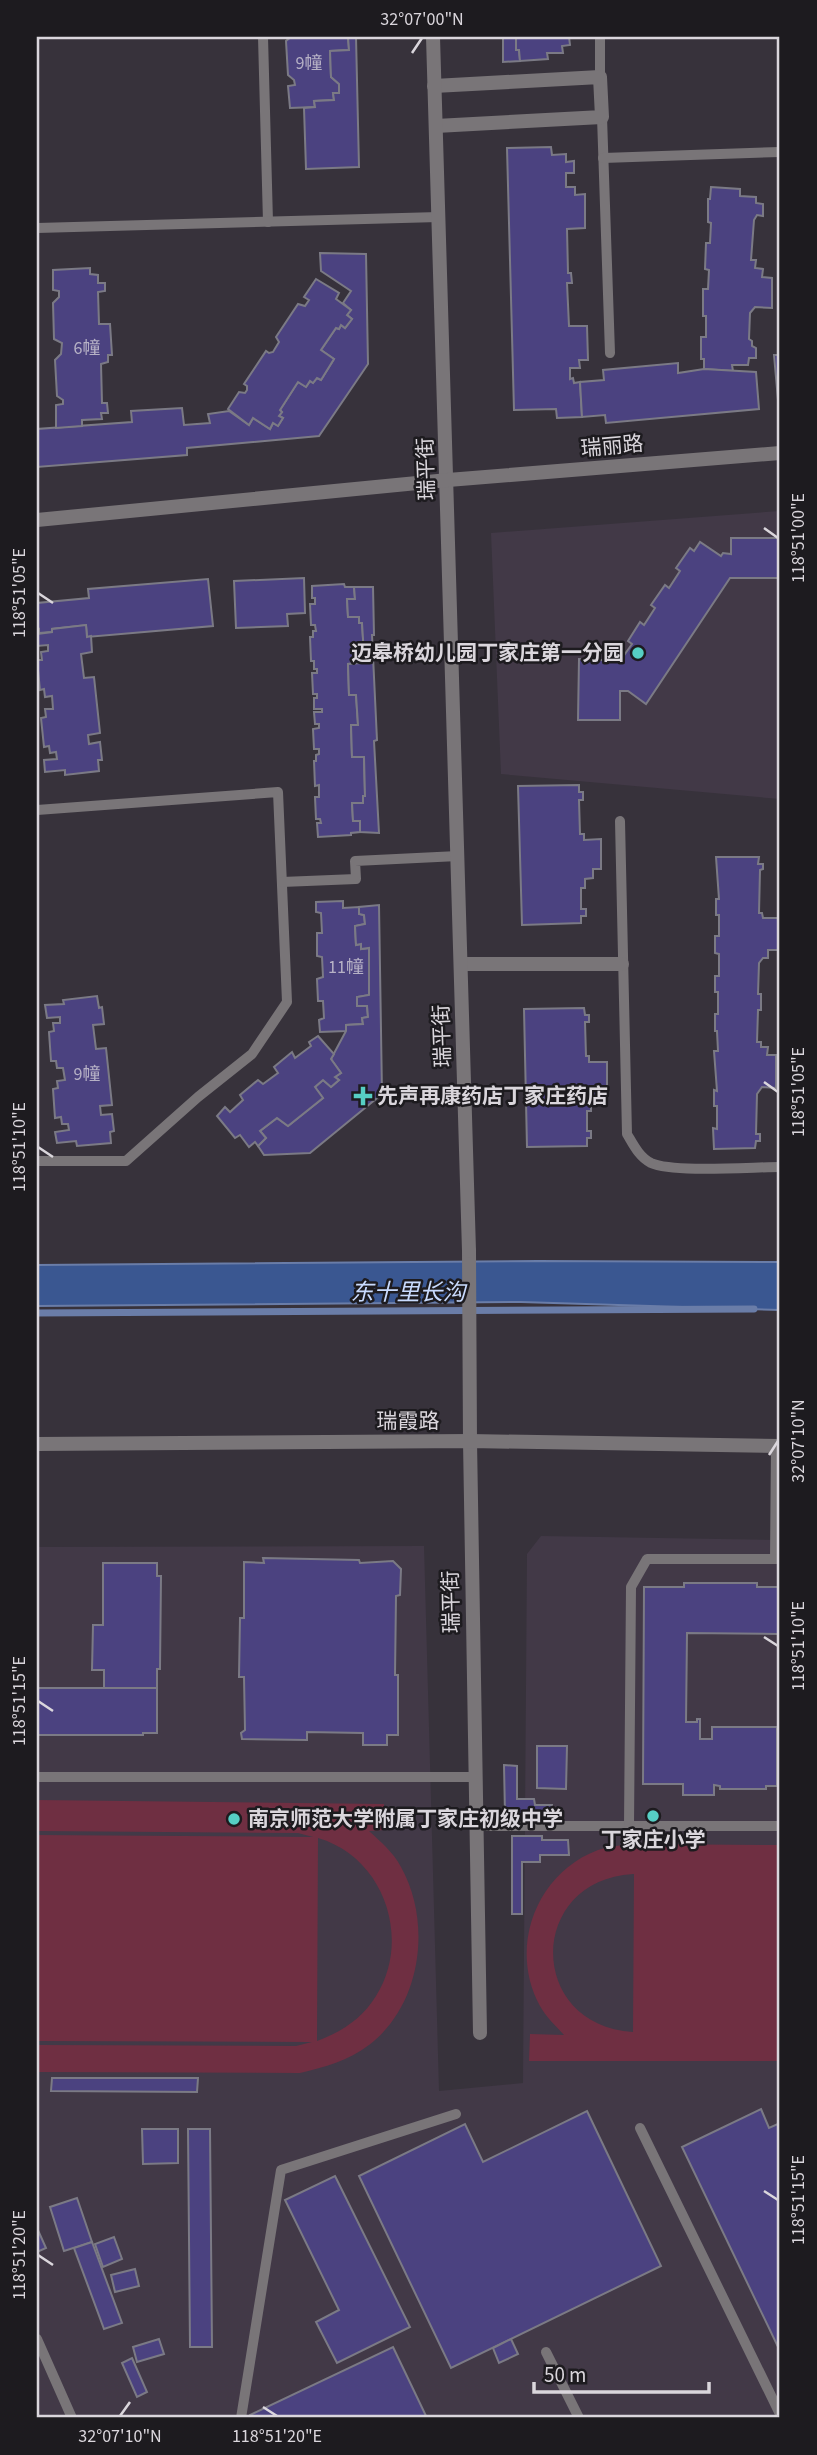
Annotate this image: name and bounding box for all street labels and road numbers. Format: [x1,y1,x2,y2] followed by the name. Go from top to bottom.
[579,428,645,464] street label: 瑞丽路
[410,437,442,501] street label: 瑞平街
[426,1004,458,1068] street label: 瑞平街
[377,1406,440,1436] street label: 瑞霞路
[435,1570,467,1634] street label: 瑞平街

